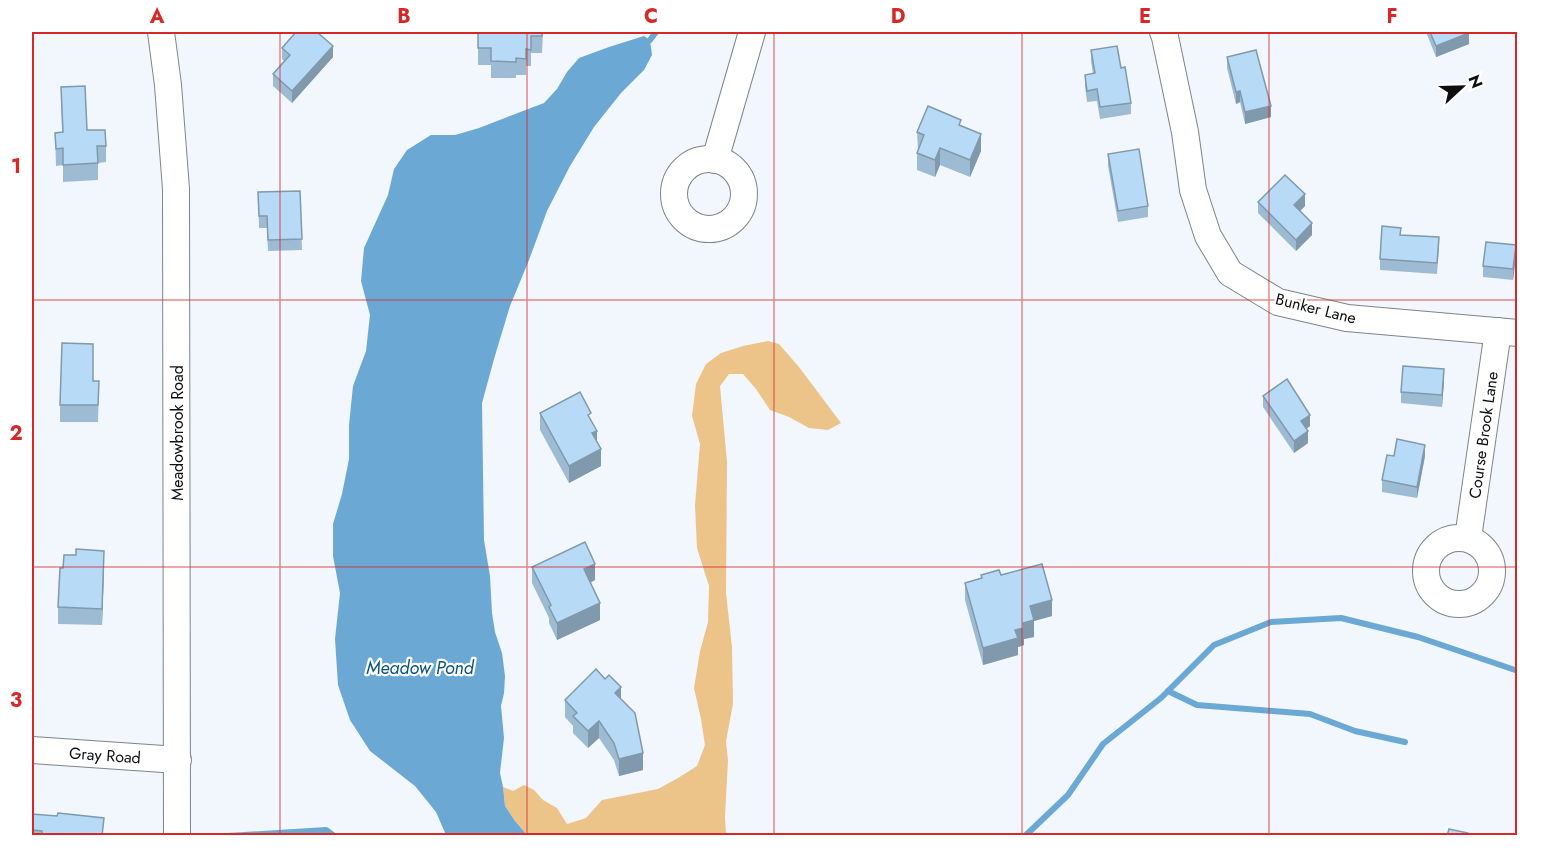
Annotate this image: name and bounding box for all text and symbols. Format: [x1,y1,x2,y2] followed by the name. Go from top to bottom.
[149,2,165,31] text: A
[397,2,411,31] text: B
[644,2,658,31] text: C
[891,2,905,31] text: D
[1139,2,1151,31] text: E
[1386,2,1398,31] text: F
[1432,57,1492,117] north arrow
[1462,71,1488,92] text: N
[11,152,21,181] text: 1
[1273,287,1359,330] street label: Bunker Lane
[166,365,189,501] street label: Meadowbrook Road
[1463,370,1504,500] street label: Course Brook Lane
[9,419,23,448] text: 2
[366,655,475,681] water label: Meadow Pond
[10,686,22,715] text: 3
[68,742,142,769] street label: Gray Road

